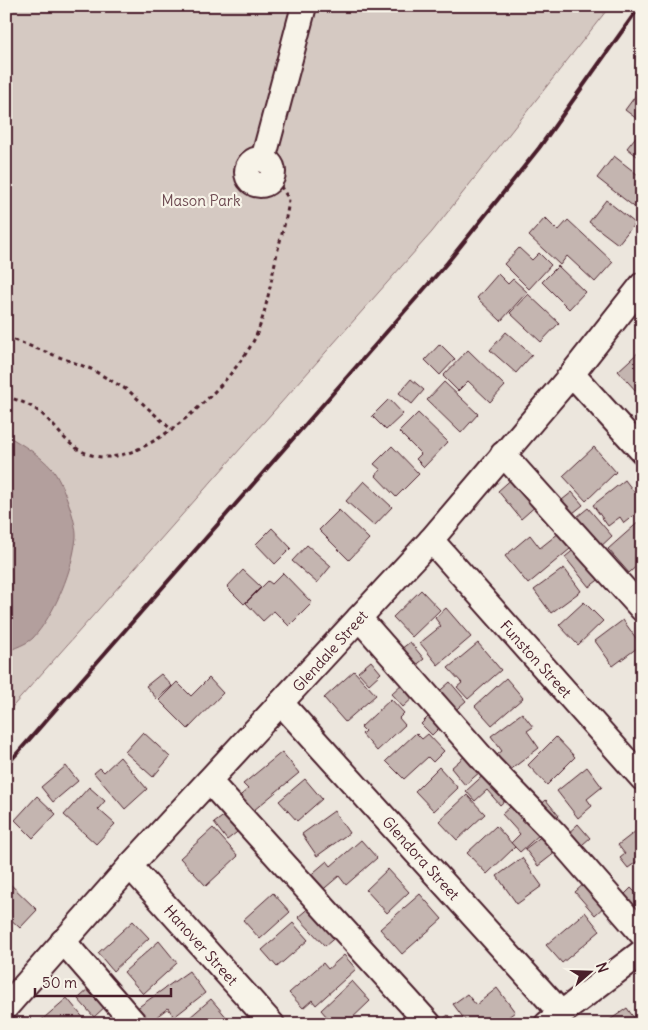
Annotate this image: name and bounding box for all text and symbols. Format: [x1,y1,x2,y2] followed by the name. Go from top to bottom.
[161,191,241,210] park label: Mason Park
[288,606,372,696] street label: Glendale Street
[496,616,576,702] street label: Funston Street
[378,812,464,904] street label: Glendora Street
[160,901,242,989] street label: Hanover Street
[566,948,616,998] north arrow
[592,960,612,975] text: N
[35,965,171,997] scale bar
[42,973,77,992] text: 50 m

